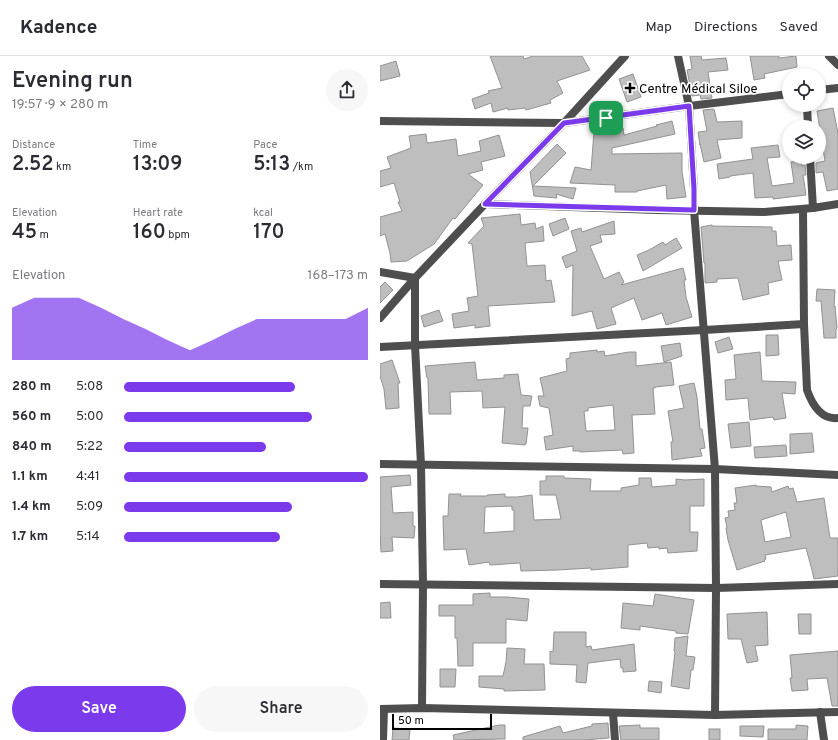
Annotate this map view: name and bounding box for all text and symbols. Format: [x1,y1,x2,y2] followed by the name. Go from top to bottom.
[20,16,97,40] text: Kadence
[646,19,672,36] text: Map
[694,19,758,36] text: Directions
[780,19,818,36] text: Saved
[12,68,133,95] text: Evening run
[782,68,826,164] map controls
[782,68,826,112] button: locate
[326,69,368,111] button: share
[624,82,636,94] marker: Centre Médical Siloe
[639,82,758,98] place label: Centre Médical Siloe
[12,97,108,113] text: 19:57 · 9 × 280 m
[589,101,623,135] pin
[595,107,617,129] icon: arrive
[782,120,826,164] button: layers
[12,138,55,152] text: Distance
[133,138,157,152] text: Time
[253,138,278,152] text: Pace
[12,152,53,178] text: 2.52
[133,152,182,178] text: 13:09
[253,152,290,178] text: 5:13
[53,160,71,174] text: km
[290,160,313,174] text: /km
[12,206,57,220] text: Elevation
[133,206,183,220] text: Heart rate
[253,206,273,220] text: kcal
[12,220,37,246] text: 45
[133,220,166,246] text: 160
[253,220,285,246] text: 170
[37,228,49,242] text: m
[166,228,190,242] text: bpm
[12,268,65,284] text: Elevation
[308,268,368,284] text: 168–173 m
[12,379,51,395] text: 280 m
[76,379,103,395] text: 5:08
[12,409,51,425] text: 560 m
[76,409,104,425] text: 5:00
[12,439,52,455] text: 840 m
[76,439,103,455] text: 5:22
[12,469,48,485] text: 1.1 km
[76,469,100,485] text: 4:41
[12,499,51,515] text: 1.4 km
[76,499,103,515] text: 5:09
[12,529,48,545] text: 1.7 km
[76,529,100,545] text: 5:14
[12,686,186,732] button: Save
[194,686,368,732] button: Share
[392,712,492,731] scale bar
[398,714,424,728] text: 50 m

